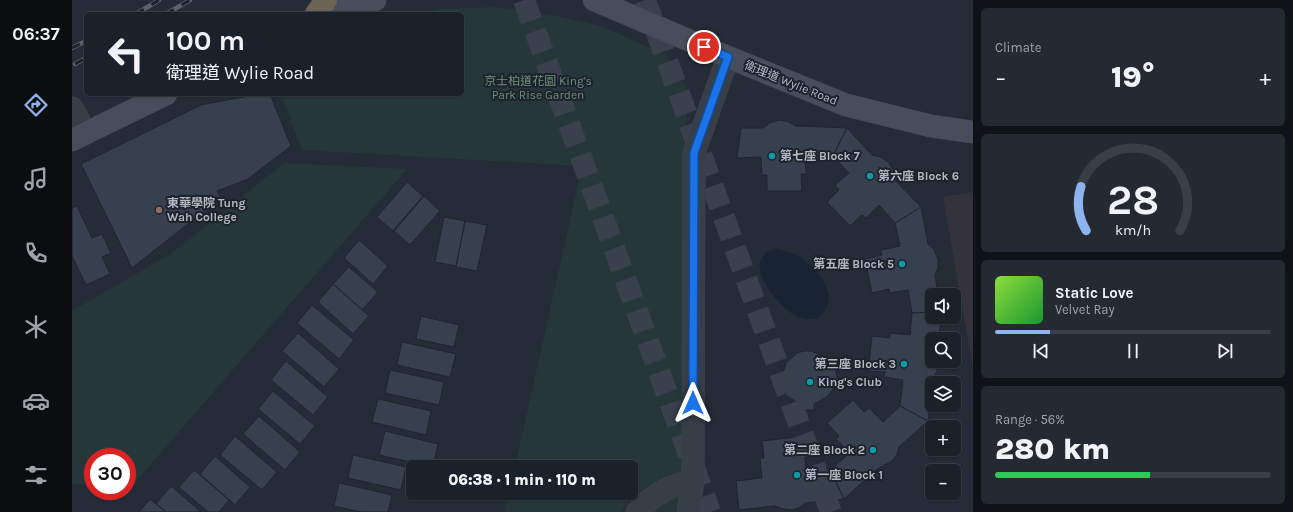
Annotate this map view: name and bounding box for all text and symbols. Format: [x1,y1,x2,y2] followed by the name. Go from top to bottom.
[12,23,60,45] text: 06:37
[166,24,245,57] text: 100 m
[100,28,152,80] icon: left
[687,30,721,64] pin
[693,36,715,58] icon: arrive
[995,40,1041,55] text: Climate
[743,58,839,108] street label: 衛理道 Wylie Road
[1111,59,1155,95] text: 19°
[166,62,314,84] text: 衛理道 Wylie Road
[995,65,1007,91] text: −
[1259,65,1271,91] text: +
[484,74,592,102] park label: 京士柏道花園 King's Park Rise Garden
[22,91,50,119] icon: directions
[780,149,860,163] place label: 第七座 Block 7
[767,151,777,161] marker: 第七座 Block 7
[22,165,50,193] icon: music
[878,169,959,183] place label: 第六座 Block 6
[865,171,875,181] marker: 第六座 Block 6
[1107,176,1159,224] text: 28
[167,196,245,224] place label: 東華學院 Tung Wah College
[154,205,164,215] marker: 東華學院 Tung Wah College
[1115,222,1151,239] text: km/h
[22,239,50,267] icon: phone
[813,257,894,271] place label: 第五座 Block 5
[897,259,907,269] marker: 第五座 Block 5
[1055,284,1133,302] text: Static Love
[925,288,961,500] map controls
[925,288,961,324] button: sound
[1055,302,1115,317] text: Velvet Ray
[22,313,50,341] icon: climate
[925,332,961,368] button: search
[1030,340,1052,362] icon: previous
[1122,340,1144,362] icon: pause
[1214,340,1236,362] icon: next
[815,357,896,371] place label: 第三座 Block 3
[899,359,909,369] marker: 第三座 Block 3
[818,375,882,389] place label: King's Club
[925,376,961,412] button: layers
[805,377,815,387] marker: King's Club
[672,382,714,424] position arrow
[22,387,50,415] icon: car
[995,412,1065,427] text: Range · 56%
[925,420,961,456] button: +
[995,431,1110,467] text: 280 km
[784,443,865,457] place label: 第二座 Block 2
[868,445,878,455] marker: 第二座 Block 2
[84,448,136,500] speed limit sign: 30
[22,461,50,489] icon: filters
[925,464,961,500] button: −
[805,468,883,482] place label: 第一座 Block 1
[792,470,802,480] marker: 第一座 Block 1
[448,471,596,489] text: 06:38 · 1 min · 110 m

